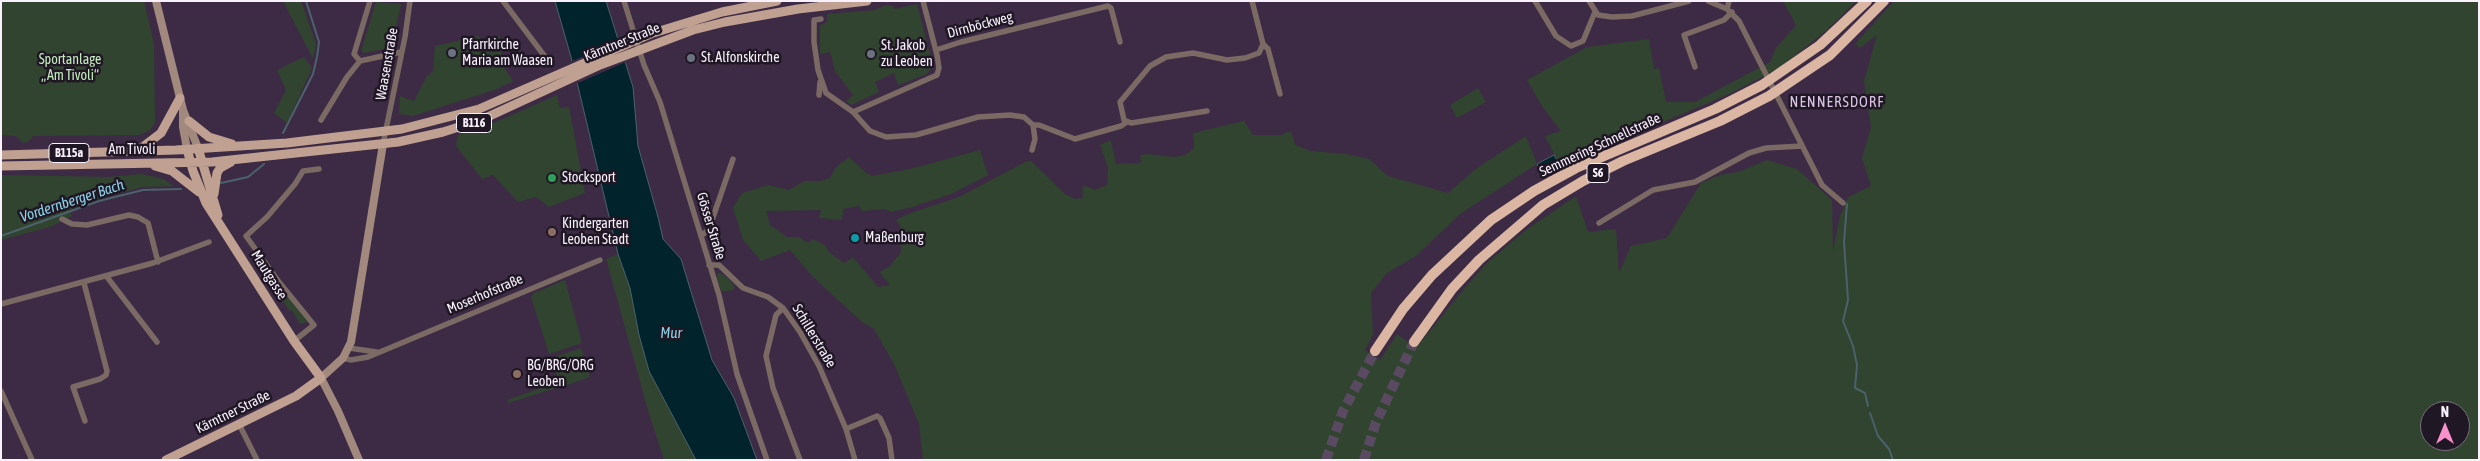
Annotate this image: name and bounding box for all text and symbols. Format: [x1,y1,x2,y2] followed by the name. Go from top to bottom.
[945,8,1015,42] street label: Dirnböckweg
[582,19,662,65] street label: Kärntner Straße
[372,27,402,101] street label: Waasenstraße
[462,37,553,70] place label: Pfarrkirche Maria am Waasen
[881,38,933,70] place label: St. Jakob zu Leoben
[446,47,458,59] marker: Pfarrkirche Maria am Waasen
[865,48,877,60] marker: St. Jakob zu Leoben
[701,50,779,66] place label: St. Alfonskirche
[39,52,101,84] park label: Sportanlage „Am Tivoli“
[685,52,697,64] marker: St. Alfonskirche
[1788,93,1886,111] district label: NENNERSDORF
[1537,110,1663,180] street label: Semmering Schnellstraße
[456,114,492,132] road number: B116
[108,142,156,158] street label: Am Tivoli
[49,144,89,162] road number: B115a
[1587,164,1609,182] road number: S6
[562,170,616,186] place label: Stocksport
[546,172,558,184] marker: Stocksport
[18,176,126,226] water label: Vordernberger Bach
[693,190,729,262] street label: Gösser Straße
[562,216,629,248] place label: Kindergarten Leoben Stadt
[546,226,558,238] marker: Kindergarten Leoben Stadt
[865,230,924,246] place label: Maßenburg
[849,232,861,244] marker: Maßenburg
[247,247,291,303] street label: Mautgasse
[444,270,526,318] street label: Moserhofstraße
[788,301,840,371] street label: Schillerstraße
[660,324,682,342] water label: Mur
[527,358,594,391] place label: BG/BRG/ORG Leoben
[511,368,523,380] marker: BG/BRG/ORG Leoben
[193,387,273,437] street label: Kärntner Straße
[2420,401,2470,451] north arrow
[2441,404,2449,420] text: N

